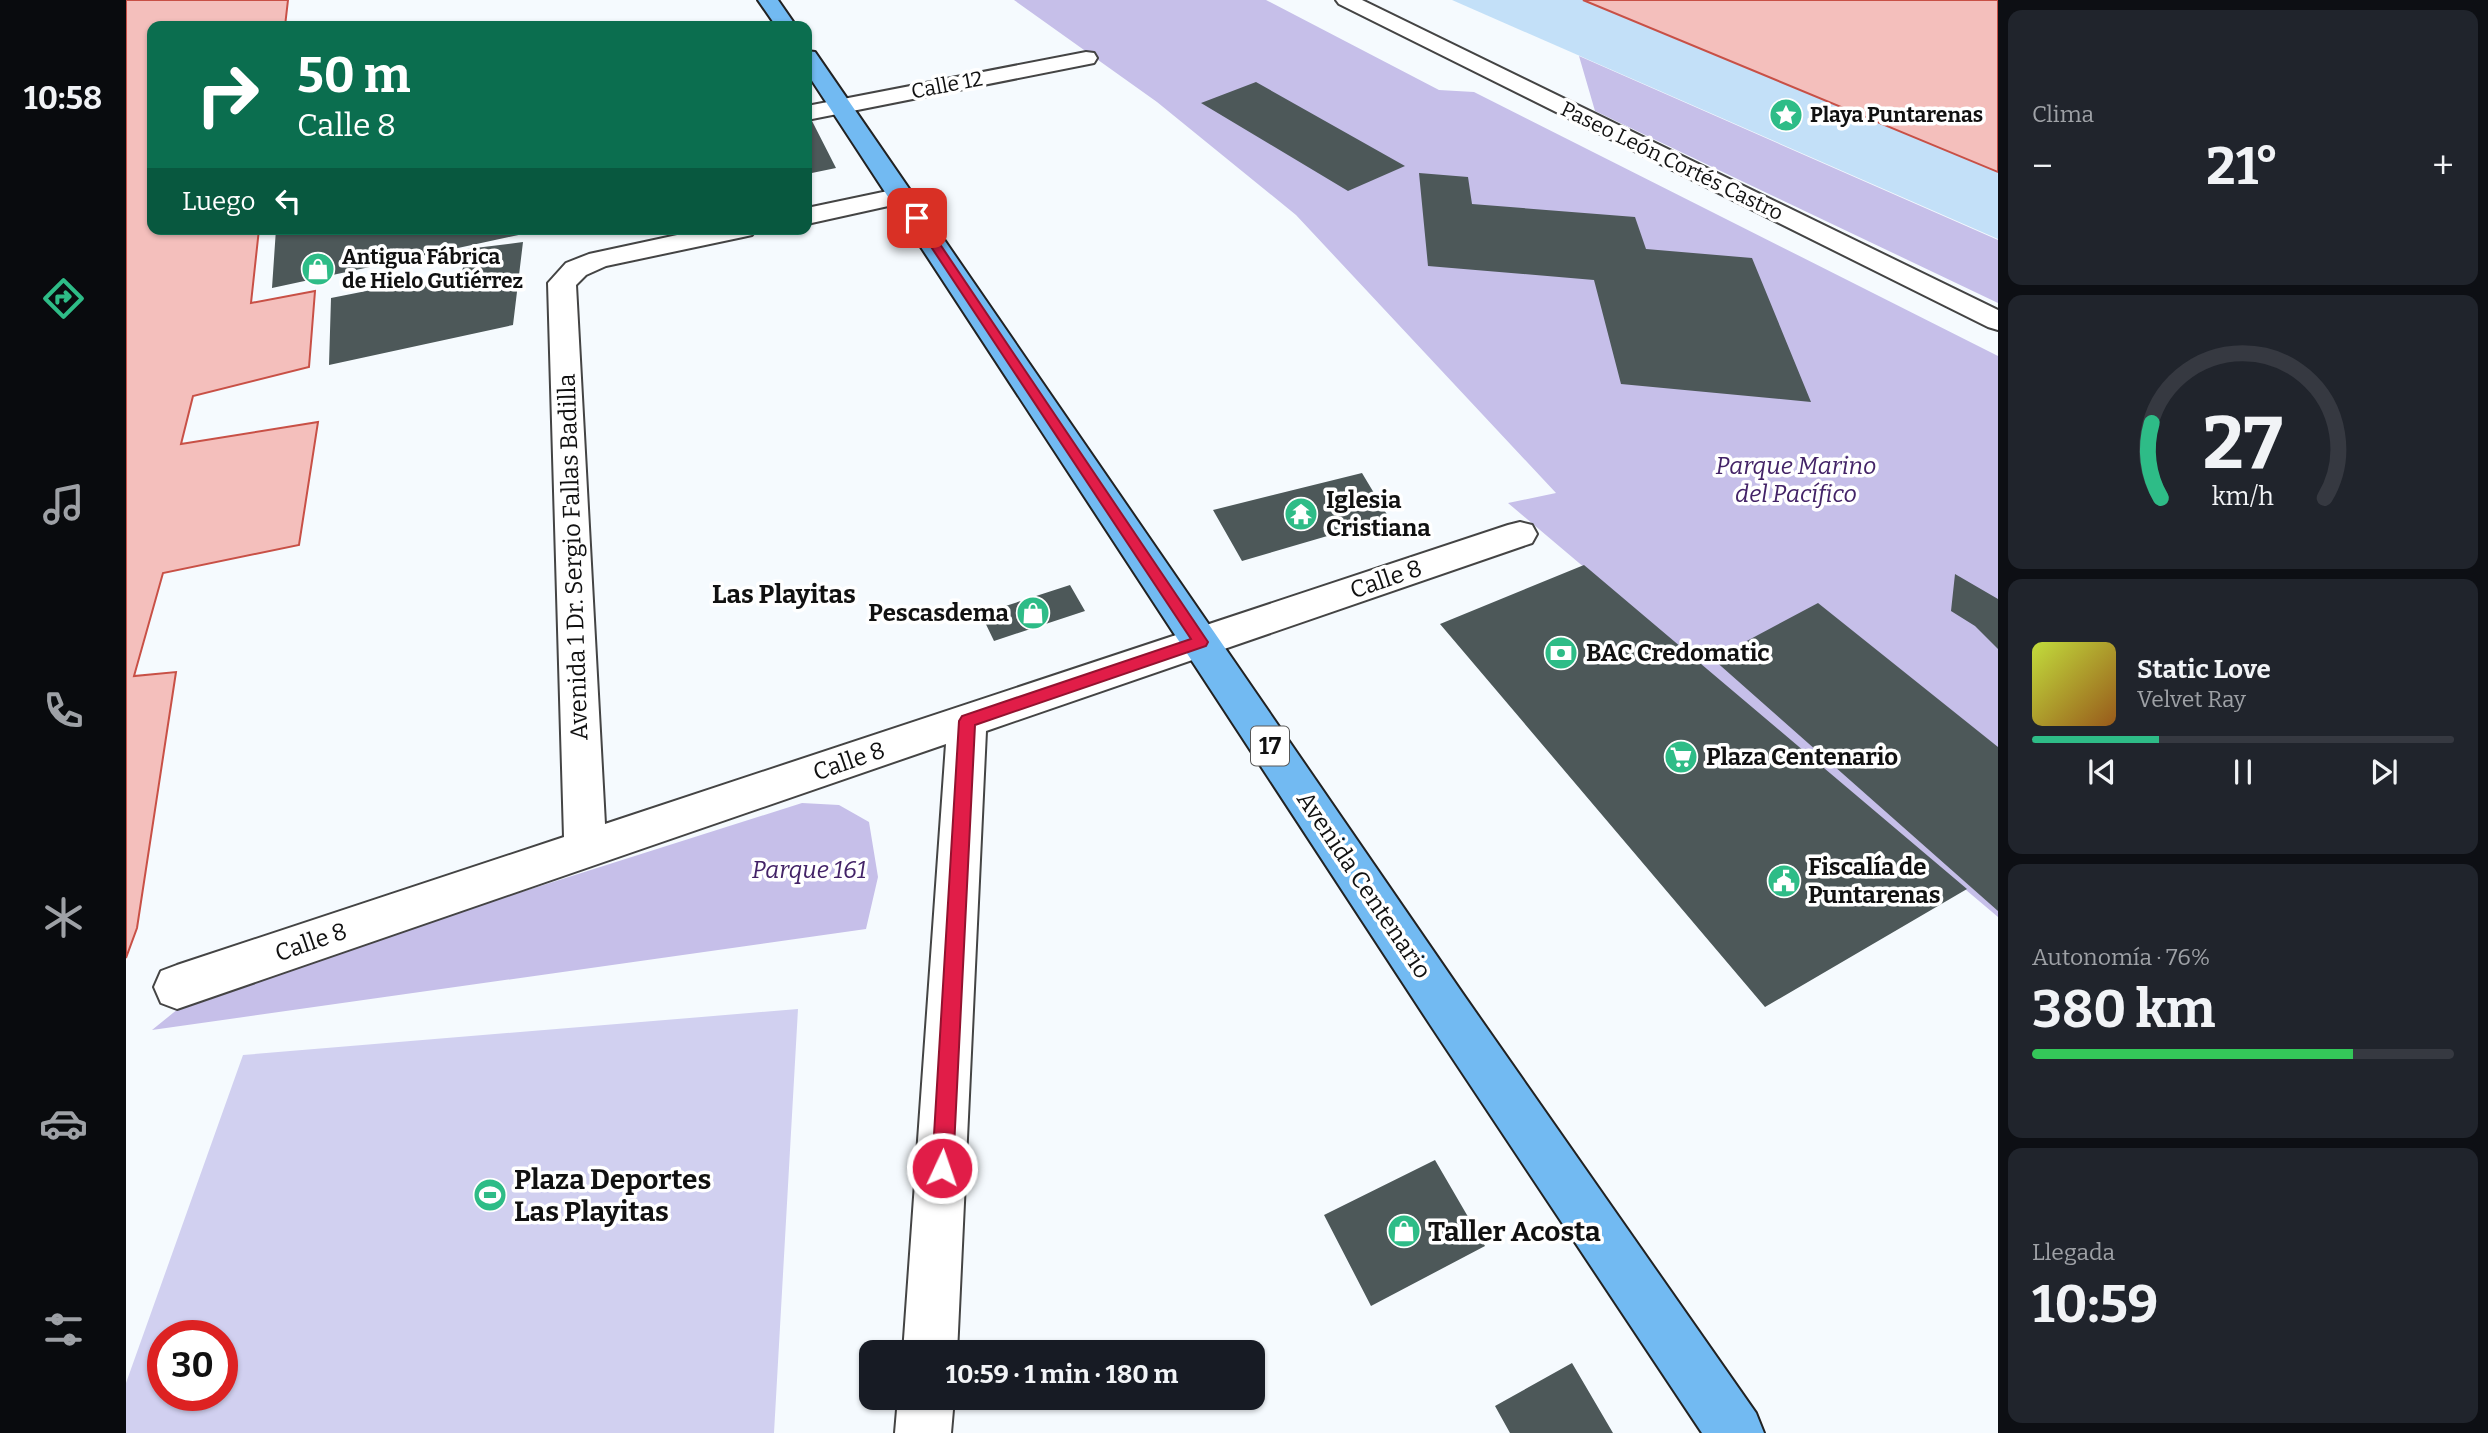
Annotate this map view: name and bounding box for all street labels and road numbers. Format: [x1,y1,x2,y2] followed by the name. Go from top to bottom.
[909,65,985,105] street label: Calle 12
[1557,96,1787,226] street label: Paseo León Cortés Castro
[553,373,593,741] street label: Avenida 1 Dr. Sergio Fallas Badilla
[1346,554,1426,604] street label: Calle 8
[1251,726,1289,766] road number: 17
[809,736,889,786] street label: Calle 8
[1291,786,1437,984] street label: Avenida Centenario
[271,917,351,967] street label: Calle 8

